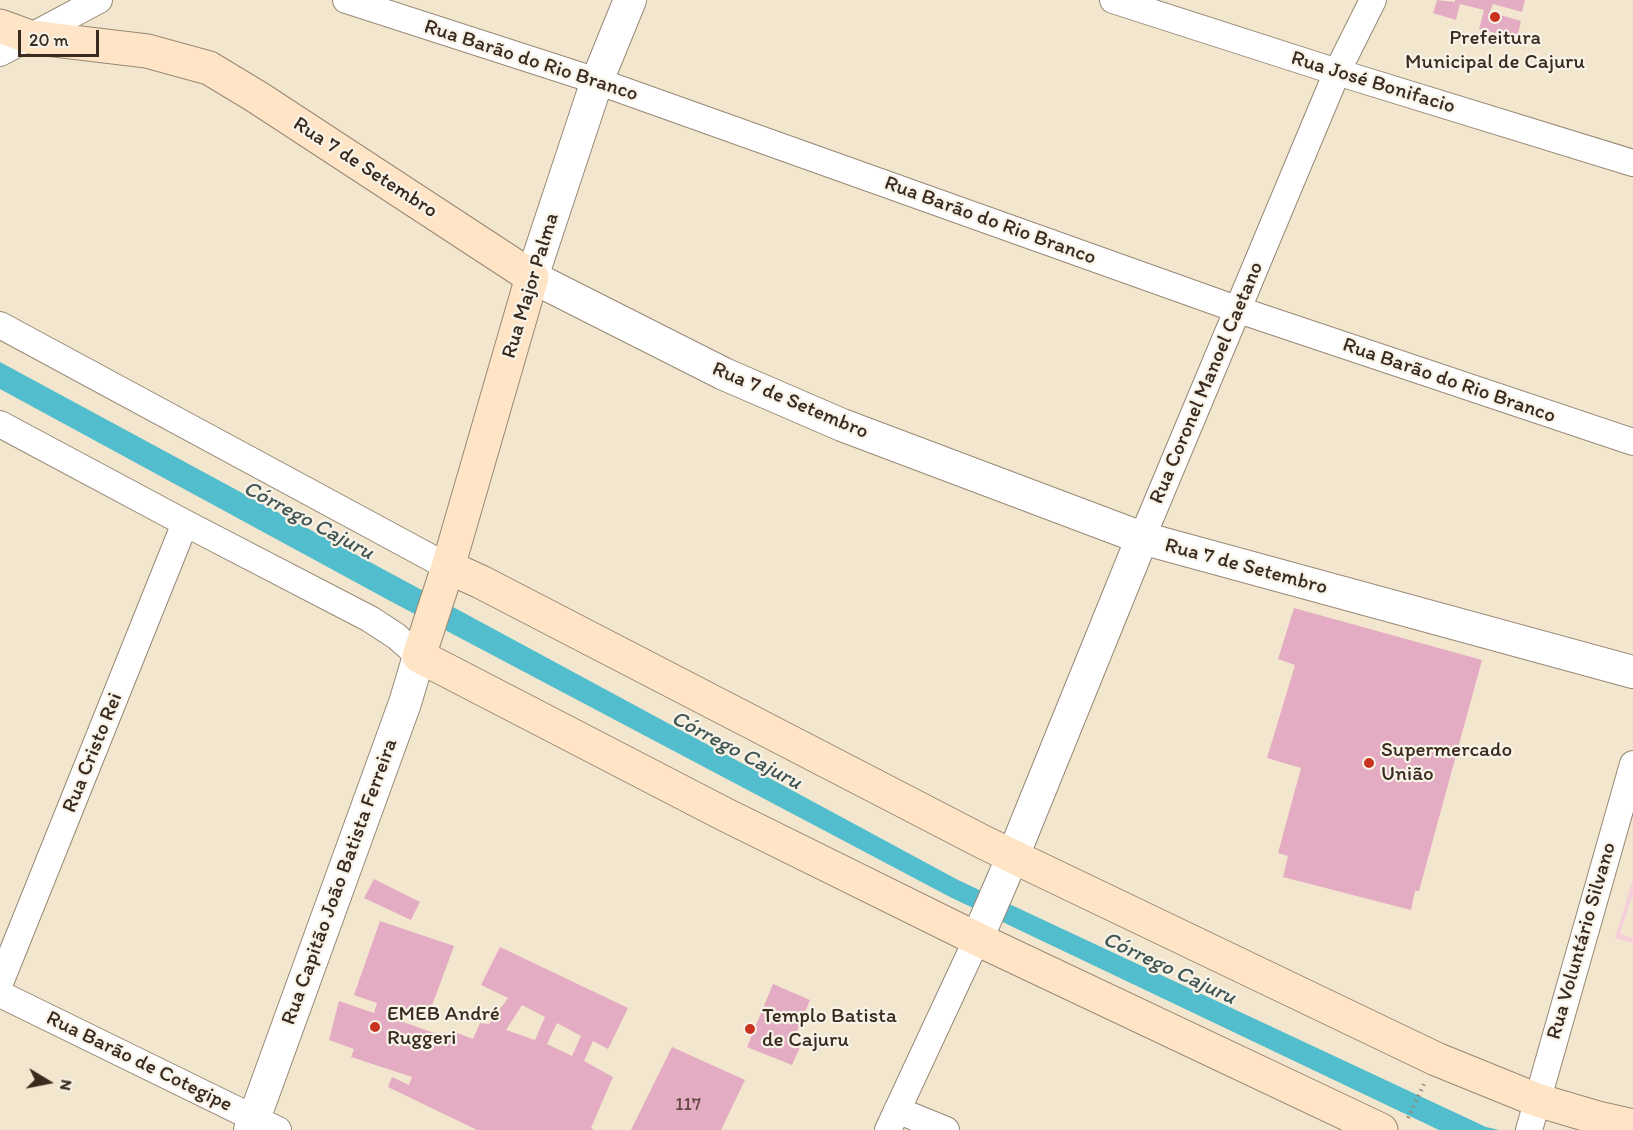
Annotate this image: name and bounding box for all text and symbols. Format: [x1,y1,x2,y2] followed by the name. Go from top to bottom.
[1488,10,1502,24] marker: Prefeitura Municipal de Cajuru
[421,14,641,108] street label: Rua Barão do Rio Branco
[21,18,102,56] scale bar
[1405,26,1585,76] place label: Prefeitura Municipal de Cajuru
[29,29,69,51] text: 20 m
[1288,46,1458,120] street label: Rua José Bonifacio
[288,112,442,224] street label: Rua 7 de Setembro
[881,171,1099,271] street label: Rua Barão do Rio Branco
[497,210,565,362] street label: Rua Major Palma
[1145,258,1269,508] street label: Rua Coronel Manoel Caetano
[1339,333,1559,429] street label: Rua Barão do Rio Branco
[708,357,872,445] street label: Rua 7 de Setembro
[238,476,378,566] water label: Córrego Cajuru
[1162,533,1330,601] street label: Rua 7 de Setembro
[58,689,128,817] street label: Rua Cristo Rei
[666,706,806,796] water label: Córrego Cajuru
[276,735,404,1029] street label: Rua Capitão João Batista Ferreira
[1381,738,1512,788] place label: Supermercado União
[1362,756,1376,770] marker: Supermercado União
[1542,840,1622,1042] street label: Rua Voluntário Silvano
[1098,927,1240,1011] water label: Córrego Cajuru
[387,1002,500,1052] place label: EMEB André Ruggeri
[762,1004,897,1054] place label: Templo Batista de Cajuru
[42,1006,236,1118] street label: Rua Barão de Cotegipe
[368,1020,382,1034] marker: EMEB André Ruggeri
[743,1022,757,1036] marker: Templo Batista de Cajuru
[18,1052,78,1112] north arrow
[56,1078,77,1092] text: N
[675,1094,701,1116] house number: 117

